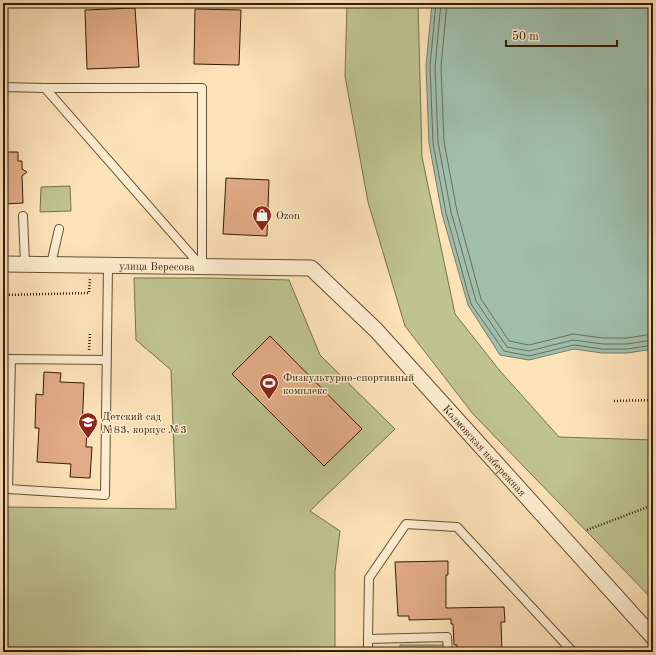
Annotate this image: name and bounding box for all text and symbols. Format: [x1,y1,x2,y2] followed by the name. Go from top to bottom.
[506,22,617,48] scale bar
[512,30,539,43] text: 50 m
[251,204,273,232] shop icon: Ozon
[276,211,300,222] place label: Ozon
[119,262,195,273] street label: улица Вересова
[258,372,280,400] sports icon: Физкультурно-спортивный комплекс
[283,373,414,397] place label: Физкультурно-спортивный комплекс
[440,404,527,499] street label: Колмовская набережная
[77,411,99,439] school or university icon: Детский сад №83, корпус №3
[102,412,187,436] place label: Детский сад №83, корпус №3

